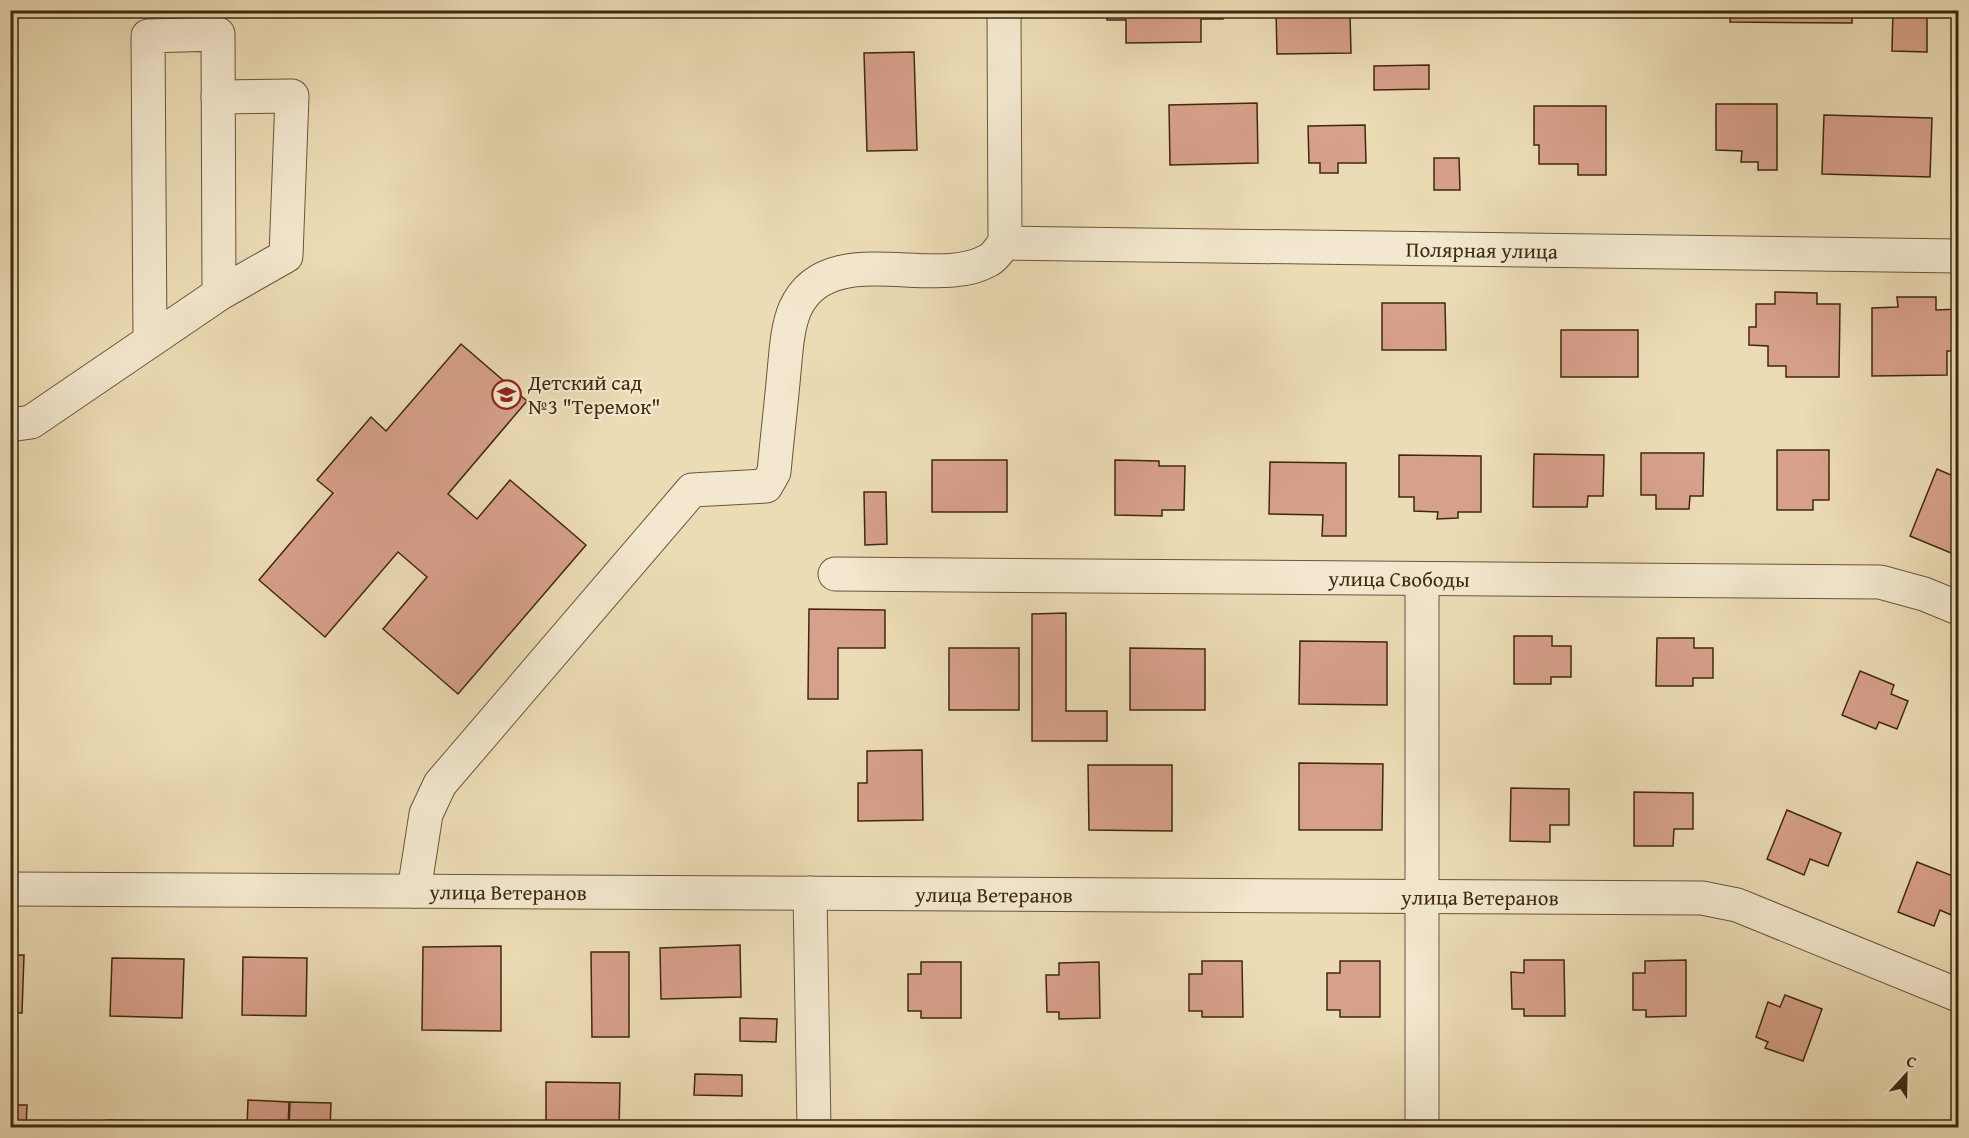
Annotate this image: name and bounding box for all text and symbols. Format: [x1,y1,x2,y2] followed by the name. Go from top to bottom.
[1406,233,1558,266] street label: Полярная улица
[527,367,661,422] place label: Детский сад №3 "Теремок"
[491,378,523,410] school or university icon: Детский сад №3 "Теремок"
[1327,562,1470,594] street label: улица Свободы
[428,876,587,908] street label: улица Ветеранов
[914,878,1073,910] street label: улица Ветеранов
[1400,881,1559,913] street label: улица Ветеранов
[1876,1045,1936,1105] north arrow
[1903,1048,1920,1074] text: С

